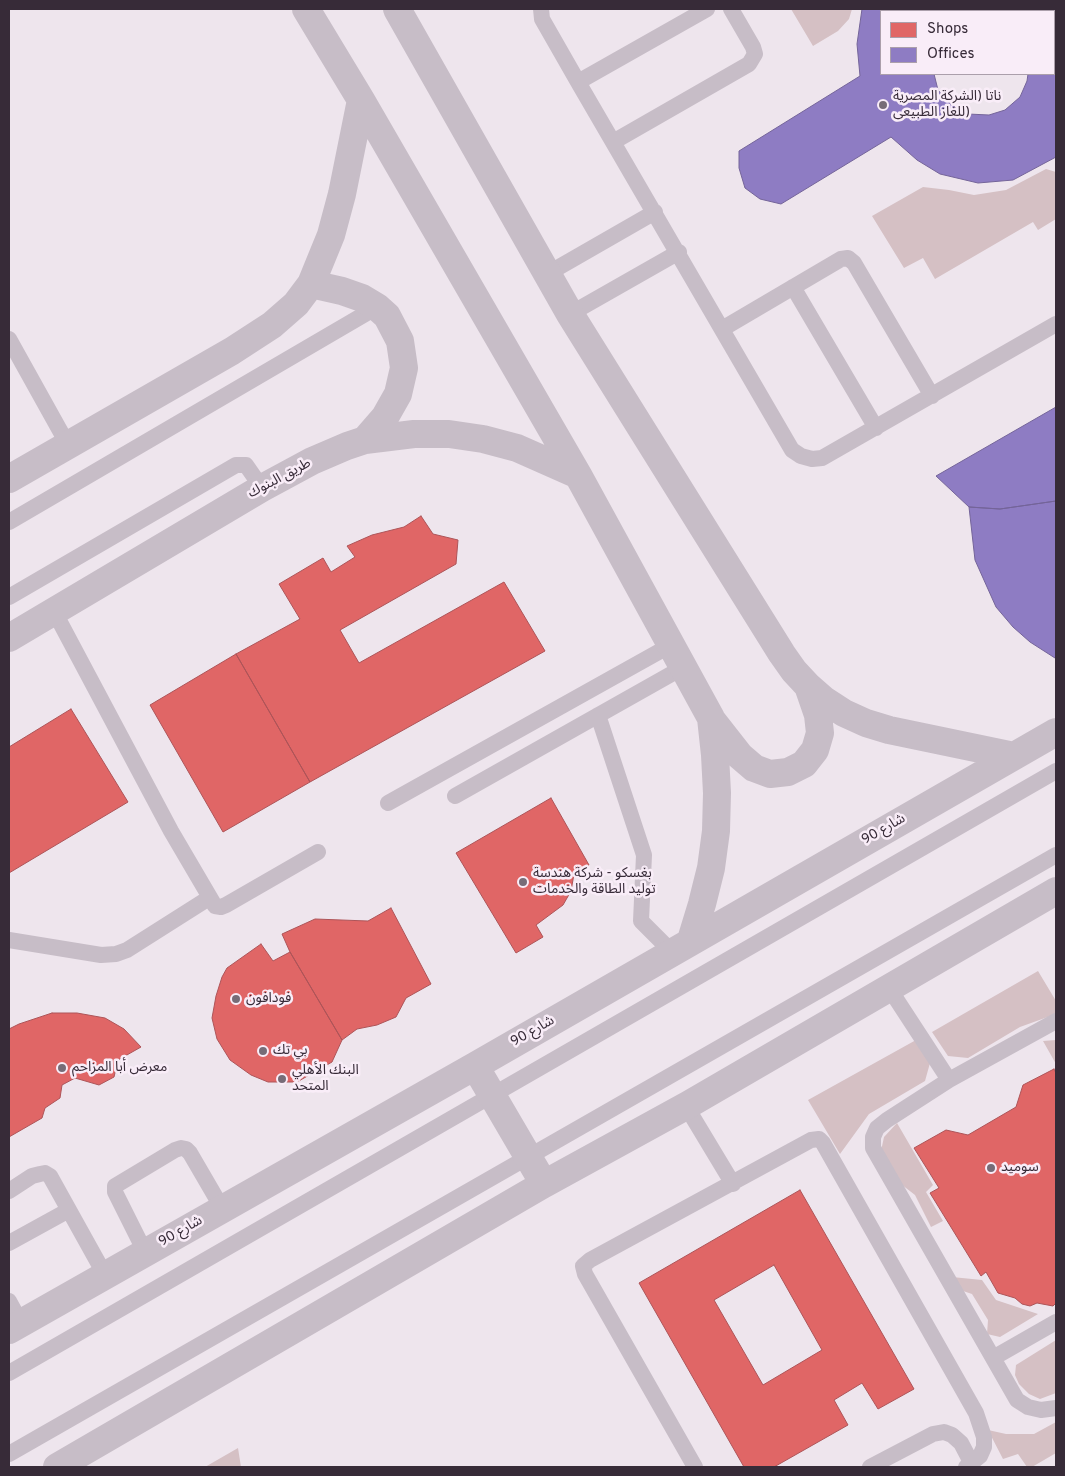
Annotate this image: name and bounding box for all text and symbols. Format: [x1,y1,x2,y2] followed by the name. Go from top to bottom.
[880,10,1055,75] legend
[927,20,968,39] text: Shops
[927,45,974,64] text: Offices
[893,89,1001,121] place label: ناتا (الشركة المصرية للغاز الطبيعى)
[877,99,889,111] marker: ناتا (الشركة المصرية للغاز الطبيعى)
[246,455,314,503] street label: طريق البنوك
[859,811,909,849] street label: شارع 90
[533,866,656,899] place label: بغسكو - شركة هندسة توليد الطاقة والخدمات
[517,876,529,888] marker: بغسكو - شركة هندسة توليد الطاقة والخدمات
[246,991,291,1007] place label: فودافون
[230,993,242,1005] marker: فودافون
[508,1013,558,1051] street label: شارع 90
[273,1043,307,1059] place label: بي تك
[257,1045,269,1057] marker: بي تك
[72,1060,167,1076] place label: معرض أبا المزاحم
[56,1062,68,1074] marker: معرض أبا المزاحم
[292,1063,359,1096] place label: البنك الأهلي المتحد
[276,1073,288,1085] marker: البنك الأهلي المتحد
[1001,1160,1039,1176] place label: سوميد
[985,1162,997,1174] marker: سوميد
[156,1213,206,1251] street label: شارع 90

